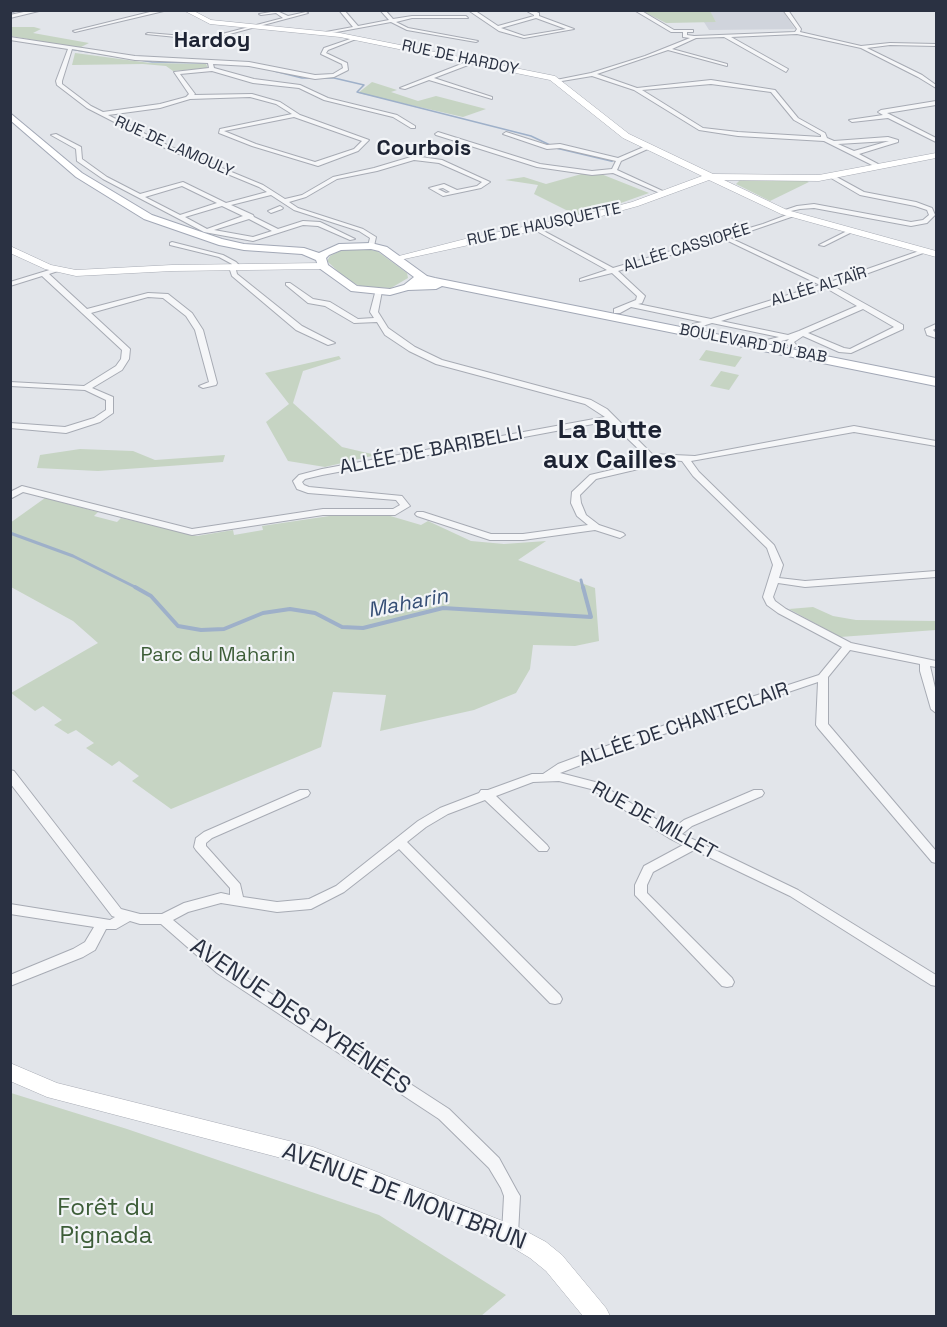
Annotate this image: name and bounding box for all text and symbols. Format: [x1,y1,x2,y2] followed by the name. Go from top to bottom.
[174,28,250,54] district label: Hardoy
[400,36,520,80] street label: RUE DE HARDOY
[112,112,236,182] street label: RUE DE LAMOULY
[377,136,471,162] district label: Courbois
[465,199,623,251] street label: RUE DE HAUSQUETTE
[621,220,753,276] street label: ALLÉE CASSIOPÉE
[769,263,869,311] street label: ALLÉE ALTAÏR
[677,320,829,368] street label: BOULEVARD DU BAB
[543,415,677,476] district label: La Butte aux Cailles
[337,421,525,481] street label: ALLÉE DE BARIBELLI
[366,584,450,624] water label: Maharin
[140,644,296,668] park label: Parc du Maharin
[576,678,792,772] street label: ALLÉE DE CHANTECLAIR
[587,777,721,865] street label: RUE DE MILLET
[184,933,416,1101] street label: AVENUE DES PYRÉNÉES
[278,1137,530,1257] street label: AVENUE DE MONTBRUN
[57,1194,155,1250] park label: Forêt du Pignada

